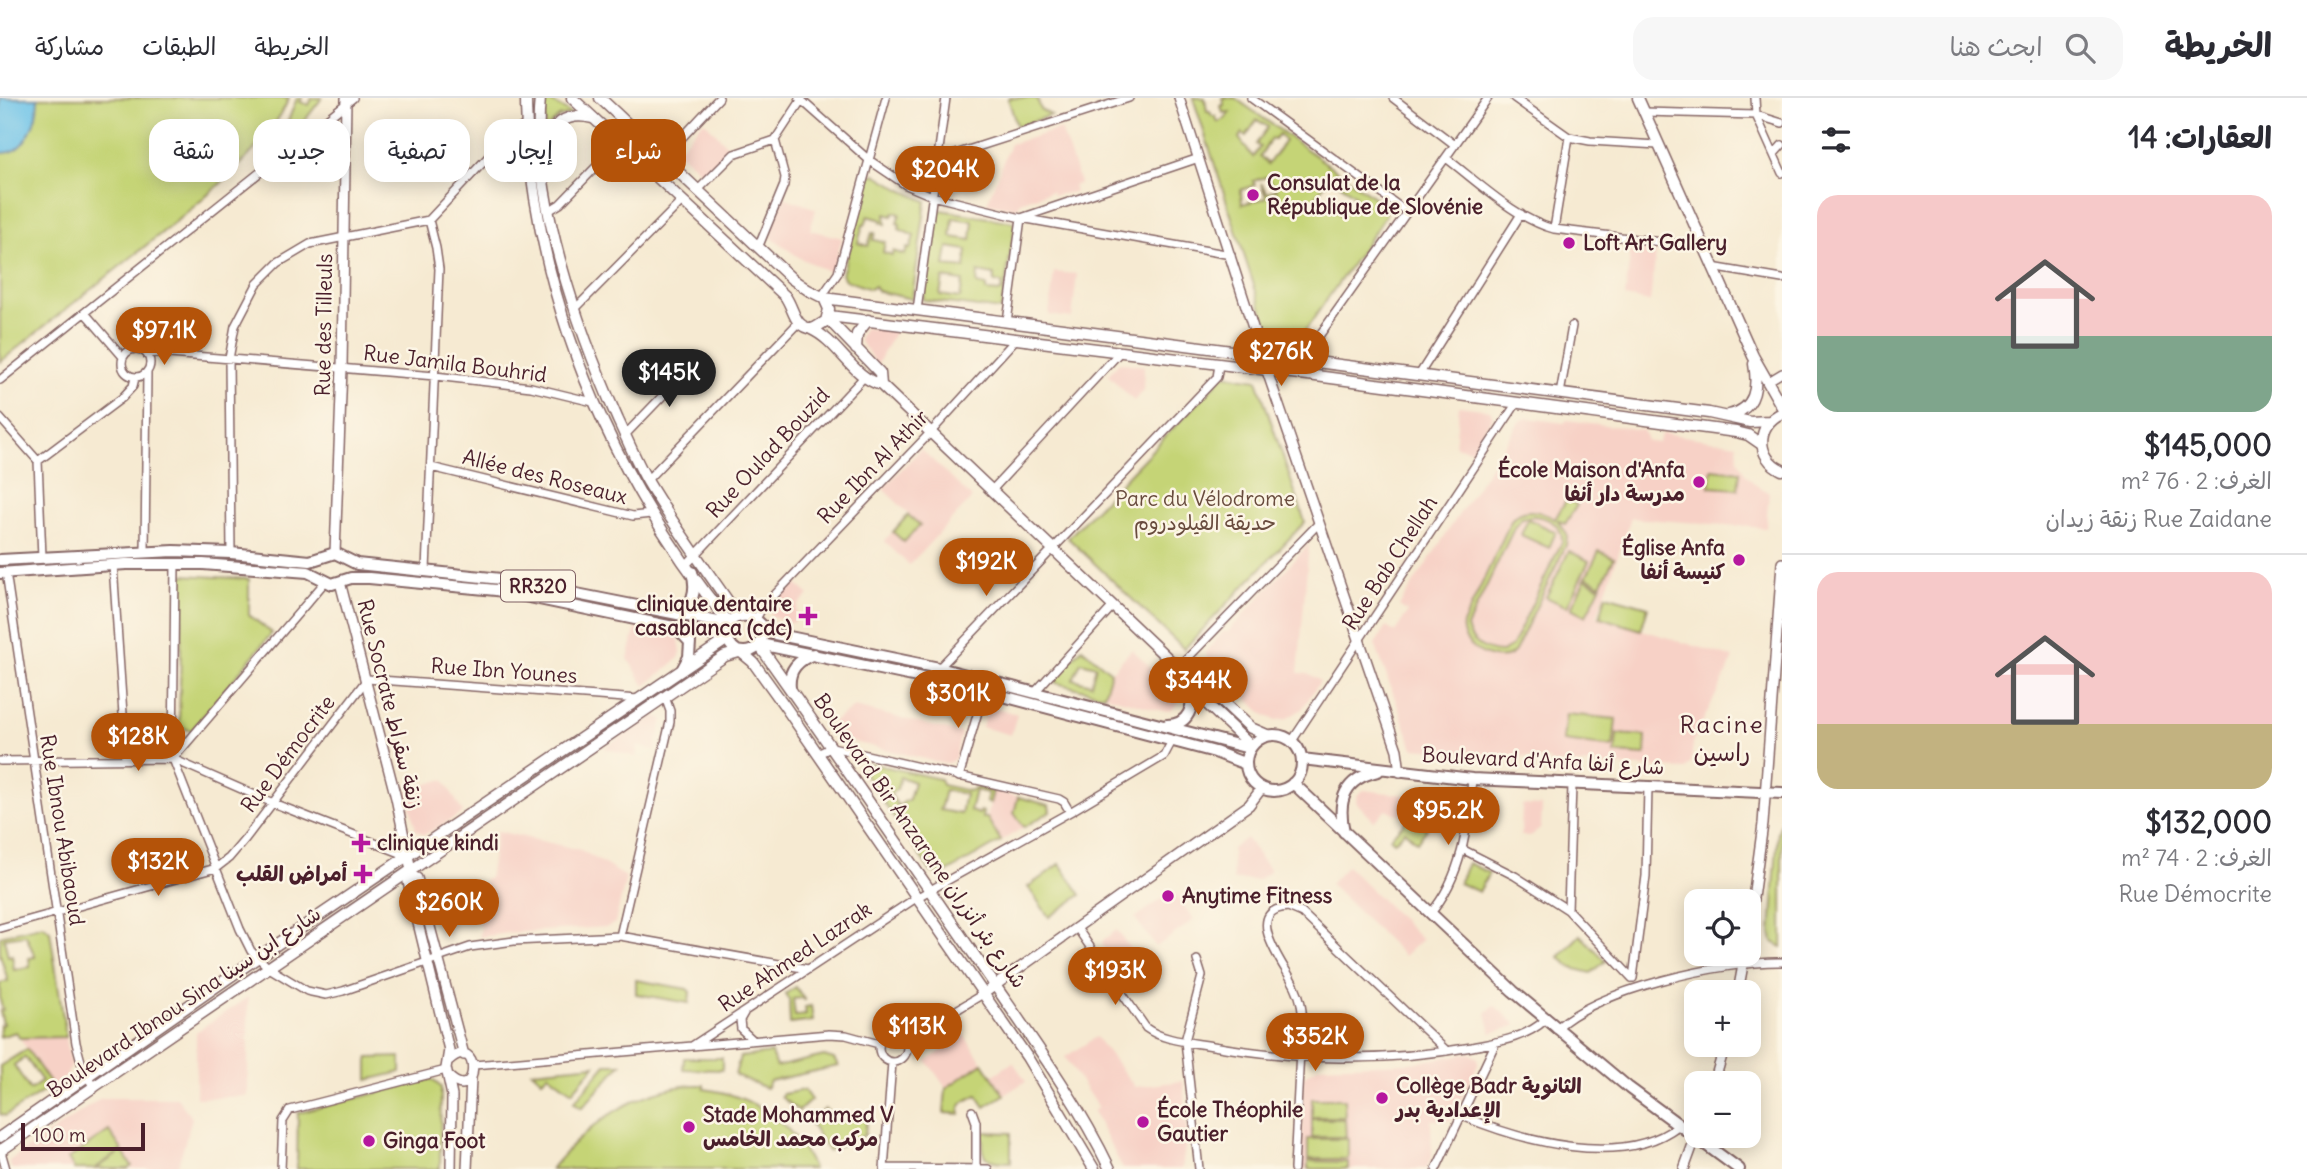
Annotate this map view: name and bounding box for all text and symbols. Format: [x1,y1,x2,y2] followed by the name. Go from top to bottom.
[1633,17,2123,80] search box
[2165,24,2272,66] text: الخريطة
[2061,29,2099,67] icon: search
[1949,30,2043,63] text: ابحث هنا
[35,31,104,61] text: مشاركة
[142,31,217,61] text: الطبقات
[255,31,329,61] text: الخريطة
[2128,118,2272,156] text: العقارات: 14
[149,119,239,182] chip: شقة
[253,119,350,182] chip: جديد
[364,119,470,182] chip: تصفية
[484,119,577,182] chip: إيجار
[591,119,686,182] chip: شراء
[1817,121,1855,159] icon: filters
[896,146,994,206] pin: $204K
[911,154,979,183] text: $204K
[1267,169,1483,220] place label: Consulat de la République de Slovénie
[1245,187,1261,203] marker: Consulat de la République de Slovénie
[1583,229,1727,256] place label: Loft Art Gallery
[1561,235,1577,251] marker: Loft Art Gallery
[1982,241,2108,367] icon: home
[309,253,338,397] street label: Rue des Tilleuls
[107,308,221,367] pin: $97.1K
[132,315,196,344] text: $97.1K
[1232,328,1330,388] pin: $276K
[1249,336,1313,365] text: $276K
[362,339,548,388] street label: Rue Jamila Bouhrid
[620,350,718,409] pin: $145K
[638,357,700,386] text: $145K
[700,382,835,524] street label: Rue Oulad Bouzid
[811,404,934,529] street label: Rue Ibn Al Athir
[2144,426,2272,464] text: $145,000
[460,443,630,510] street label: Allée des Roseaux
[1498,455,1685,507] place label: École Maison d'Anfa مدرسة دار أنفا
[2121,466,2272,495] text: الغرف: 2 · 76 m²
[1691,474,1707,490] marker: École Maison d'Anfa مدرسة دار أنفا
[1115,485,1295,539] park label: Parc du Vélodrome حديقة الڤيلودروم
[1336,490,1443,635] street label: Rue Bab Chellah
[2045,504,2272,533] text: Rue Zaidane زنقة زيدان
[1622,533,1726,585] place label: Église Anfa كنيسة أنفا
[937,538,1035,598] pin: $192K
[955,546,1017,575] text: $192K
[1731,552,1747,568] marker: Église Anfa كنيسة أنفا
[501,570,575,601] road number: RR320
[635,590,792,641] place label: clinique dentaire casablanca (cdc)
[351,596,430,811] street label: Rue Socrate زنقة سقراط
[798,606,818,626] marker: clinique dentaire casablanca (cdc)
[1982,617,2108,743] icon: home
[430,652,578,689] street label: Rue Ibn Younes
[1149,658,1247,717] pin: $344K
[1165,665,1231,694] text: $344K
[909,670,1007,730] pin: $301K
[926,678,990,707] text: $301K
[806,688,1033,995] street label: Boulevard Bir Anzarane شارع بئر أنزران
[235,690,341,818] street label: Rue Démocrite
[1679,709,1765,767] district label: Racine راسين
[89,714,187,773] pin: $128K
[107,721,169,750] text: $128K
[34,732,91,927] street label: Rue Ibnou Abibaoud
[1421,741,1665,782] street label: Boulevard d'Anfa شارع أنفا
[1391,788,1505,847] pin: $95.2K
[1413,795,1483,824] text: $95.2K
[2145,803,2272,841] text: $132,000
[377,829,499,856] place label: clinique kindi
[351,833,371,853] marker: clinique kindi
[109,838,207,898] pin: $132K
[2121,843,2272,872] text: الغرف: 2 · 74 m²
[127,846,189,875] text: $132K
[236,860,348,887] place label: أمراض القلب
[353,864,373,884] marker: أمراض القلب
[2118,879,2272,908] text: Rue Démocrite
[400,880,498,939] pin: $260K
[1182,882,1333,909] place label: Anytime Fitness
[415,887,483,916] text: $260K
[1160,888,1176,904] marker: Anytime Fitness
[1684,889,1761,1148] map controls
[1684,889,1761,966] button: locate
[713,895,876,1018] street label: Rue Ahmed Lazrak
[42,900,327,1105] street label: Boulevard Ibnou Sina شارع ابن سينا
[1066,948,1164,1007] pin: $193K
[1084,955,1146,984] text: $193K
[1684,980,1761,1057] button: +
[868,1004,966,1063] pin: $113K
[888,1011,946,1040] text: $113K
[1266,1014,1364,1073] pin: $352K
[1282,1021,1348,1050] text: $352K
[1684,1071,1761,1148] button: −
[1394,1072,1582,1124] place label: Collège Badr الثانوية الإعدادية بدر
[1374,1090,1390,1106] marker: Collège Badr الثانوية الإعدادية بدر
[1157,1095,1303,1147] place label: École Théophile Gautier
[703,1101,893,1152] place label: Stade Mohammed V مركب محمد الخامس
[1135,1114,1151,1130] marker: École Théophile Gautier
[681,1119,697,1135] marker: Stade Mohammed V مركب محمد الخامس
[21,1120,145,1152] scale bar
[32,1123,86,1147] text: 100 m
[383,1127,486,1154] place label: Ginga Foot
[361,1133,377,1149] marker: Ginga Foot

